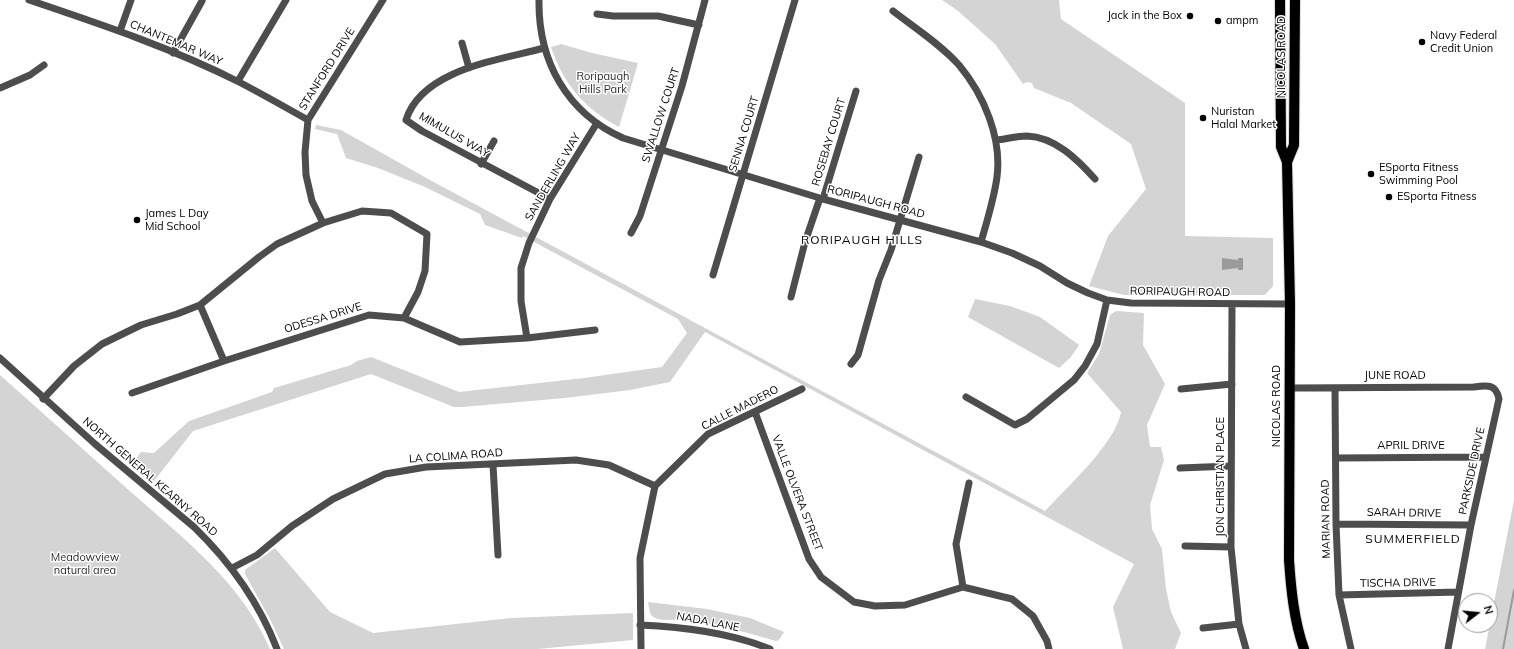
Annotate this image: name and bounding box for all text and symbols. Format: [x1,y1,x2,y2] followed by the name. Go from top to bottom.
[1107,9,1182,23] place label: Jack in the Box
[1185,11,1195,21] marker: Jack in the Box
[1226,14,1259,28] place label: ampm
[1213,16,1223,26] marker: ampm
[1275,16,1289,98] street label: NICOLAS ROAD
[128,18,224,68] street label: CHANTEMAR WAY
[296,25,358,113] street label: STANFORD DRIVE
[1430,29,1497,55] place label: Navy Federal Credit Union
[1417,37,1427,47] marker: Navy Federal Credit Union
[639,66,683,164] street label: SWALLOW COURT
[576,70,630,96] park label: Roripaugh Hills Park
[726,95,762,173] street label: SENNA COURT
[809,96,849,188] street label: ROSEBAY COURT
[1211,105,1276,131] place label: Nuristan Halal Market
[417,110,491,160] street label: MIMULUS WAY
[1198,113,1208,123] marker: Nuristan Halal Market
[523,131,583,223] street label: SANDERLING WAY
[1379,161,1459,187] place label: ESporta Fitness Swimming Pool
[1366,169,1376,179] marker: ESporta Fitness Swimming Pool
[826,183,926,221] street label: RORIPAUGH ROAD
[1397,190,1477,204] place label: ESporta Fitness
[1384,192,1394,202] marker: ESporta Fitness
[145,207,209,233] place label: James L Day Mid School
[132,215,142,225] marker: James L Day Mid School
[801,233,923,247] district label: RORIPAUGH HILLS
[1130,285,1230,299] street label: RORIPAUGH ROAD
[283,300,363,336] street label: ODESSA DRIVE
[1270,365,1284,447] street label: NICOLAS ROAD
[1364,369,1426,383] street label: JUNE ROAD
[699,383,781,433] street label: CALLE MADERO
[80,415,220,539] street label: NORTH GENERAL KEARNY ROAD
[1214,417,1228,537] street label: JON CHRISTIAN PLACE
[1456,426,1488,516] street label: PARKSIDE DRIVE
[769,433,825,553] street label: VALLE OLVERA STREET
[1377,439,1445,453] street label: APRIL DRIVE
[409,446,503,466] street label: LA COLIMA ROAD
[1319,479,1333,559] street label: MARIAN ROAD
[1367,506,1441,520] street label: SARAH DRIVE
[1365,532,1461,546] district label: SUMMERFIELD
[51,551,119,577] park label: Meadowview natural area
[1360,576,1436,590] street label: TISCHA DRIVE
[1458,593,1498,633] north arrow
[1481,604,1496,616] text: N
[675,609,741,635] street label: NADA LANE

